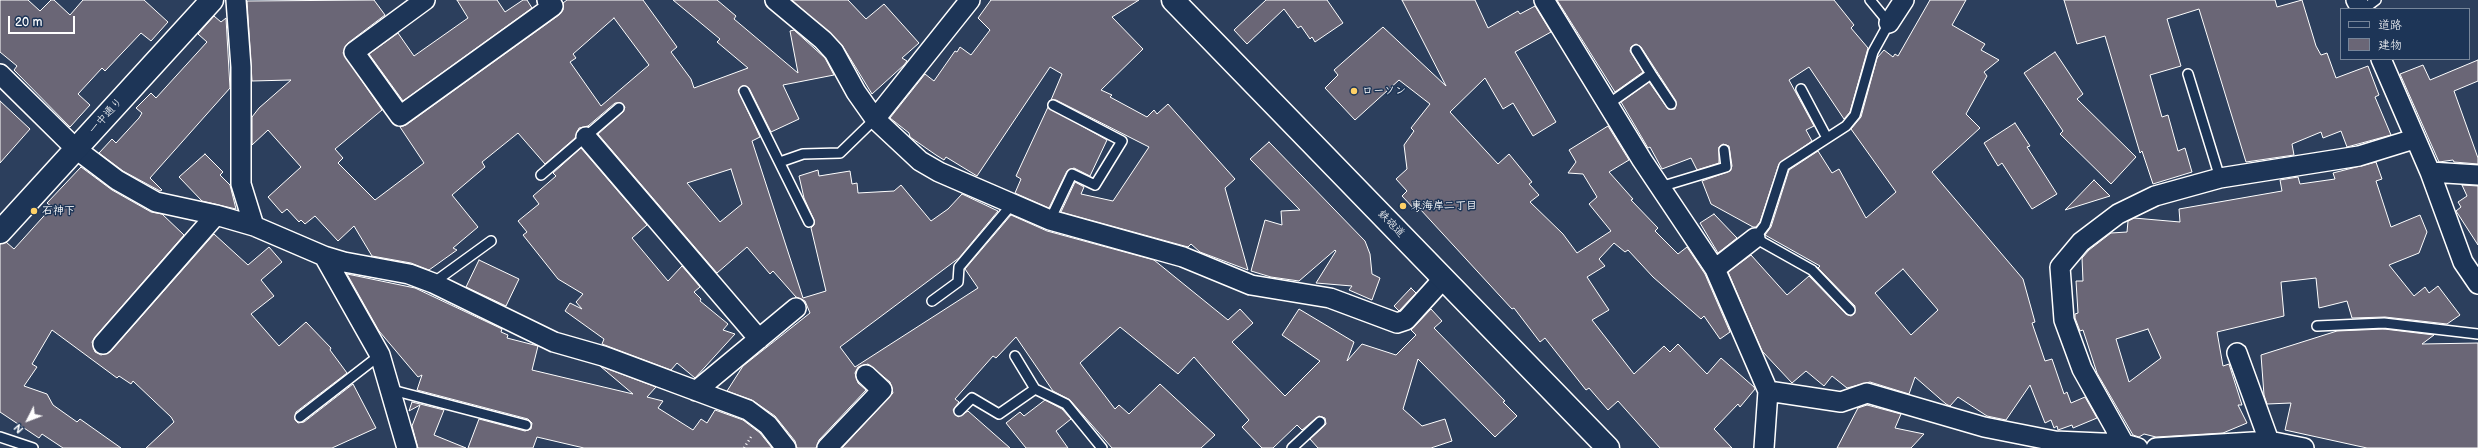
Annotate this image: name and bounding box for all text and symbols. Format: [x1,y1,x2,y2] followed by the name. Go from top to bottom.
[10,8,77,34] scale bar
[2340,8,2470,60] legend
[15,15,42,30] text: 20 m
[2378,18,2402,33] text: 道路
[2378,38,2402,53] text: 建物
[1362,84,1406,98] place label: ローソン
[1349,86,1359,96] marker: ローソン
[86,95,126,137] street label: 一中通り
[1411,199,1477,213] place label: 東海岸二丁目
[1398,201,1408,211] marker: 東海岸二丁目
[42,204,75,218] place label: 石神下
[29,206,39,216] marker: 石神下
[1375,208,1407,240] street label: 鉄砲道
[8,400,48,440] north arrow
[11,421,26,436] text: N

